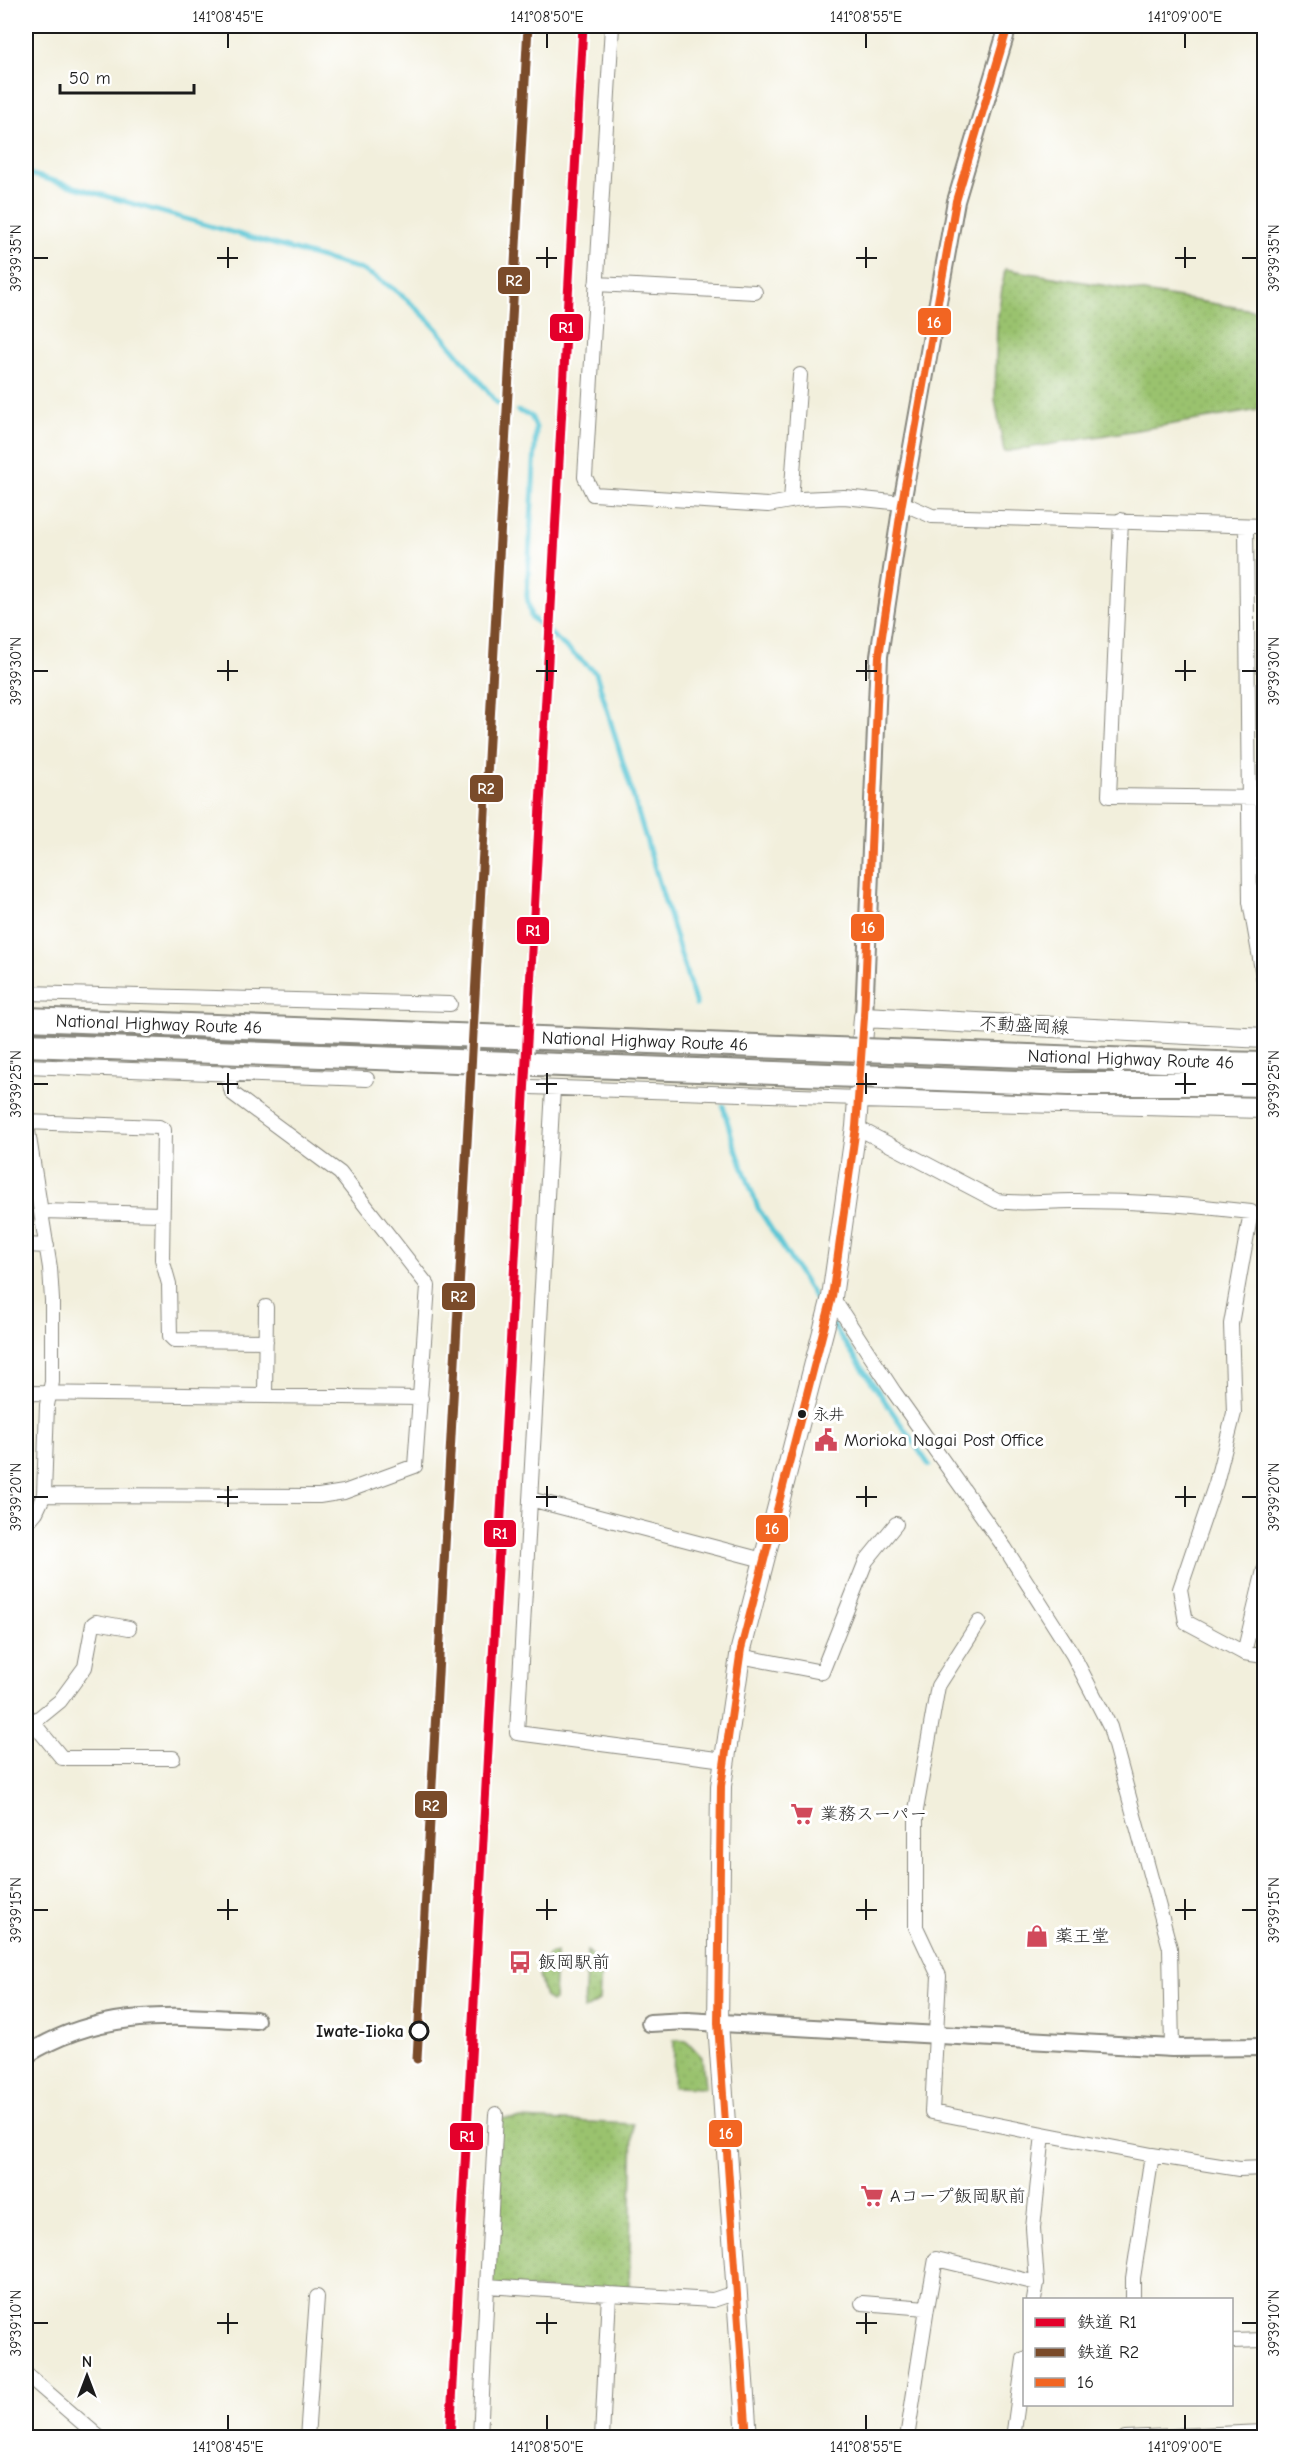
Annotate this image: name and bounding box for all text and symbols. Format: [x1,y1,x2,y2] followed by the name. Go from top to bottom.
[192,8,264,26] text: 141°08'45"E
[510,8,584,26] text: 141°08'50"E
[830,8,902,26] text: 141°08'55"E
[1148,8,1222,26] text: 141°09'00"E
[60,57,194,95] scale bar
[69,68,111,89] text: 50 m
[7,224,25,292] text: 39°39'35"N
[1265,224,1283,292] text: 39°39'35"N
[497,266,531,295] line badge: R2
[505,272,523,290] text: R2
[917,307,952,336] line badge: 16
[549,313,584,342] line badge: R1
[927,314,941,332] text: 16
[558,319,574,337] text: R1
[7,637,25,705] text: 39°39'30"N
[1265,637,1283,705] text: 39°39'30"N
[469,774,504,803] line badge: R2
[477,780,495,798] text: R2
[850,913,885,942] line badge: 16
[516,916,550,945] line badge: R1
[861,919,875,937] text: 16
[525,922,541,940] text: R1
[55,1010,263,1039] street label: National Highway Route 46
[978,1013,1069,1038] street label: 不動盛岡線
[541,1027,749,1056] street label: National Highway Route 46
[1027,1045,1235,1074] street label: National Highway Route 46
[7,1050,25,1118] text: 39°39'25"N
[1265,1050,1283,1118] text: 39°39'25"N
[441,1282,476,1311] line badge: R2
[450,1288,468,1306] text: R2
[813,1406,845,1424] place label: 永井
[796,1408,808,1420] marker: 永井
[813,1427,839,1453] public building icon: Morioka Nagai Post Office
[844,1430,1044,1451] place label: Morioka Nagai Post Office
[7,1463,25,1531] text: 39°39'20"N
[1265,1463,1283,1531] text: 39°39'20"N
[755,1514,789,1543] line badge: 16
[483,1519,517,1548] line badge: R1
[765,1520,779,1538] text: 16
[492,1525,508,1543] text: R1
[414,1790,448,1819] line badge: R2
[422,1797,440,1815] text: R2
[789,1801,815,1827] supermarket icon: 業務スーパー
[820,1804,927,1825] place label: 業務スーパー
[7,1877,25,1943] text: 39°39'15"N
[1265,1877,1283,1943] text: 39°39'15"N
[1024,1923,1050,1949] shop icon: 薬王堂
[1055,1926,1109,1947] place label: 薬王堂
[507,1949,533,1975] bus stop icon: 飯岡駅前
[538,1952,610,1973] place label: 飯岡駅前
[316,2021,404,2042] place label: Iwate-Iioka
[409,2021,429,2041] marker: Iwate-Iioka
[708,2119,743,2148] line badge: 16
[449,2122,484,2151] line badge: R1
[719,2125,733,2143] text: 16
[459,2128,475,2146] text: R1
[859,2183,885,2209] supermarket icon: Aコープ飯岡駅前
[890,2186,1026,2207] place label: Aコープ飯岡駅前
[7,2290,25,2356] text: 39°39'10"N
[1265,2290,1283,2356] text: 39°39'10"N
[1023,2298,1233,2406] legend
[1077,2312,1137,2333] text: 鉄道 R1
[1077,2342,1139,2363] text: 鉄道 R2
[57,2346,117,2406] north arrow
[82,2353,92,2371] text: N
[1077,2372,1094,2393] text: 16
[192,2438,264,2456] text: 141°08'45"E
[510,2438,584,2456] text: 141°08'50"E
[830,2438,902,2456] text: 141°08'55"E
[1148,2438,1222,2456] text: 141°09'00"E

